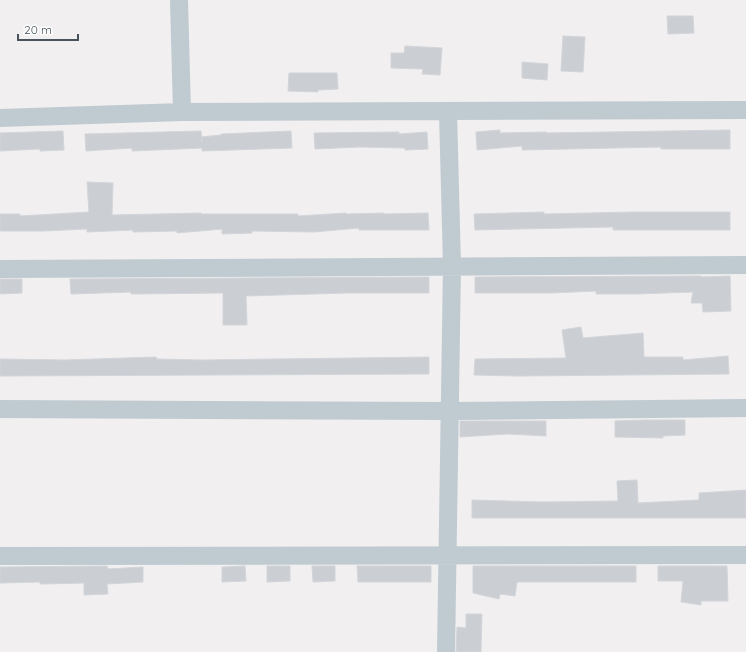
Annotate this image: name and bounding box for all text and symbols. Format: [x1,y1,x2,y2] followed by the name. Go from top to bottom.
[18,16,78,42] scale bar
[24,22,52,37] text: 20 m

